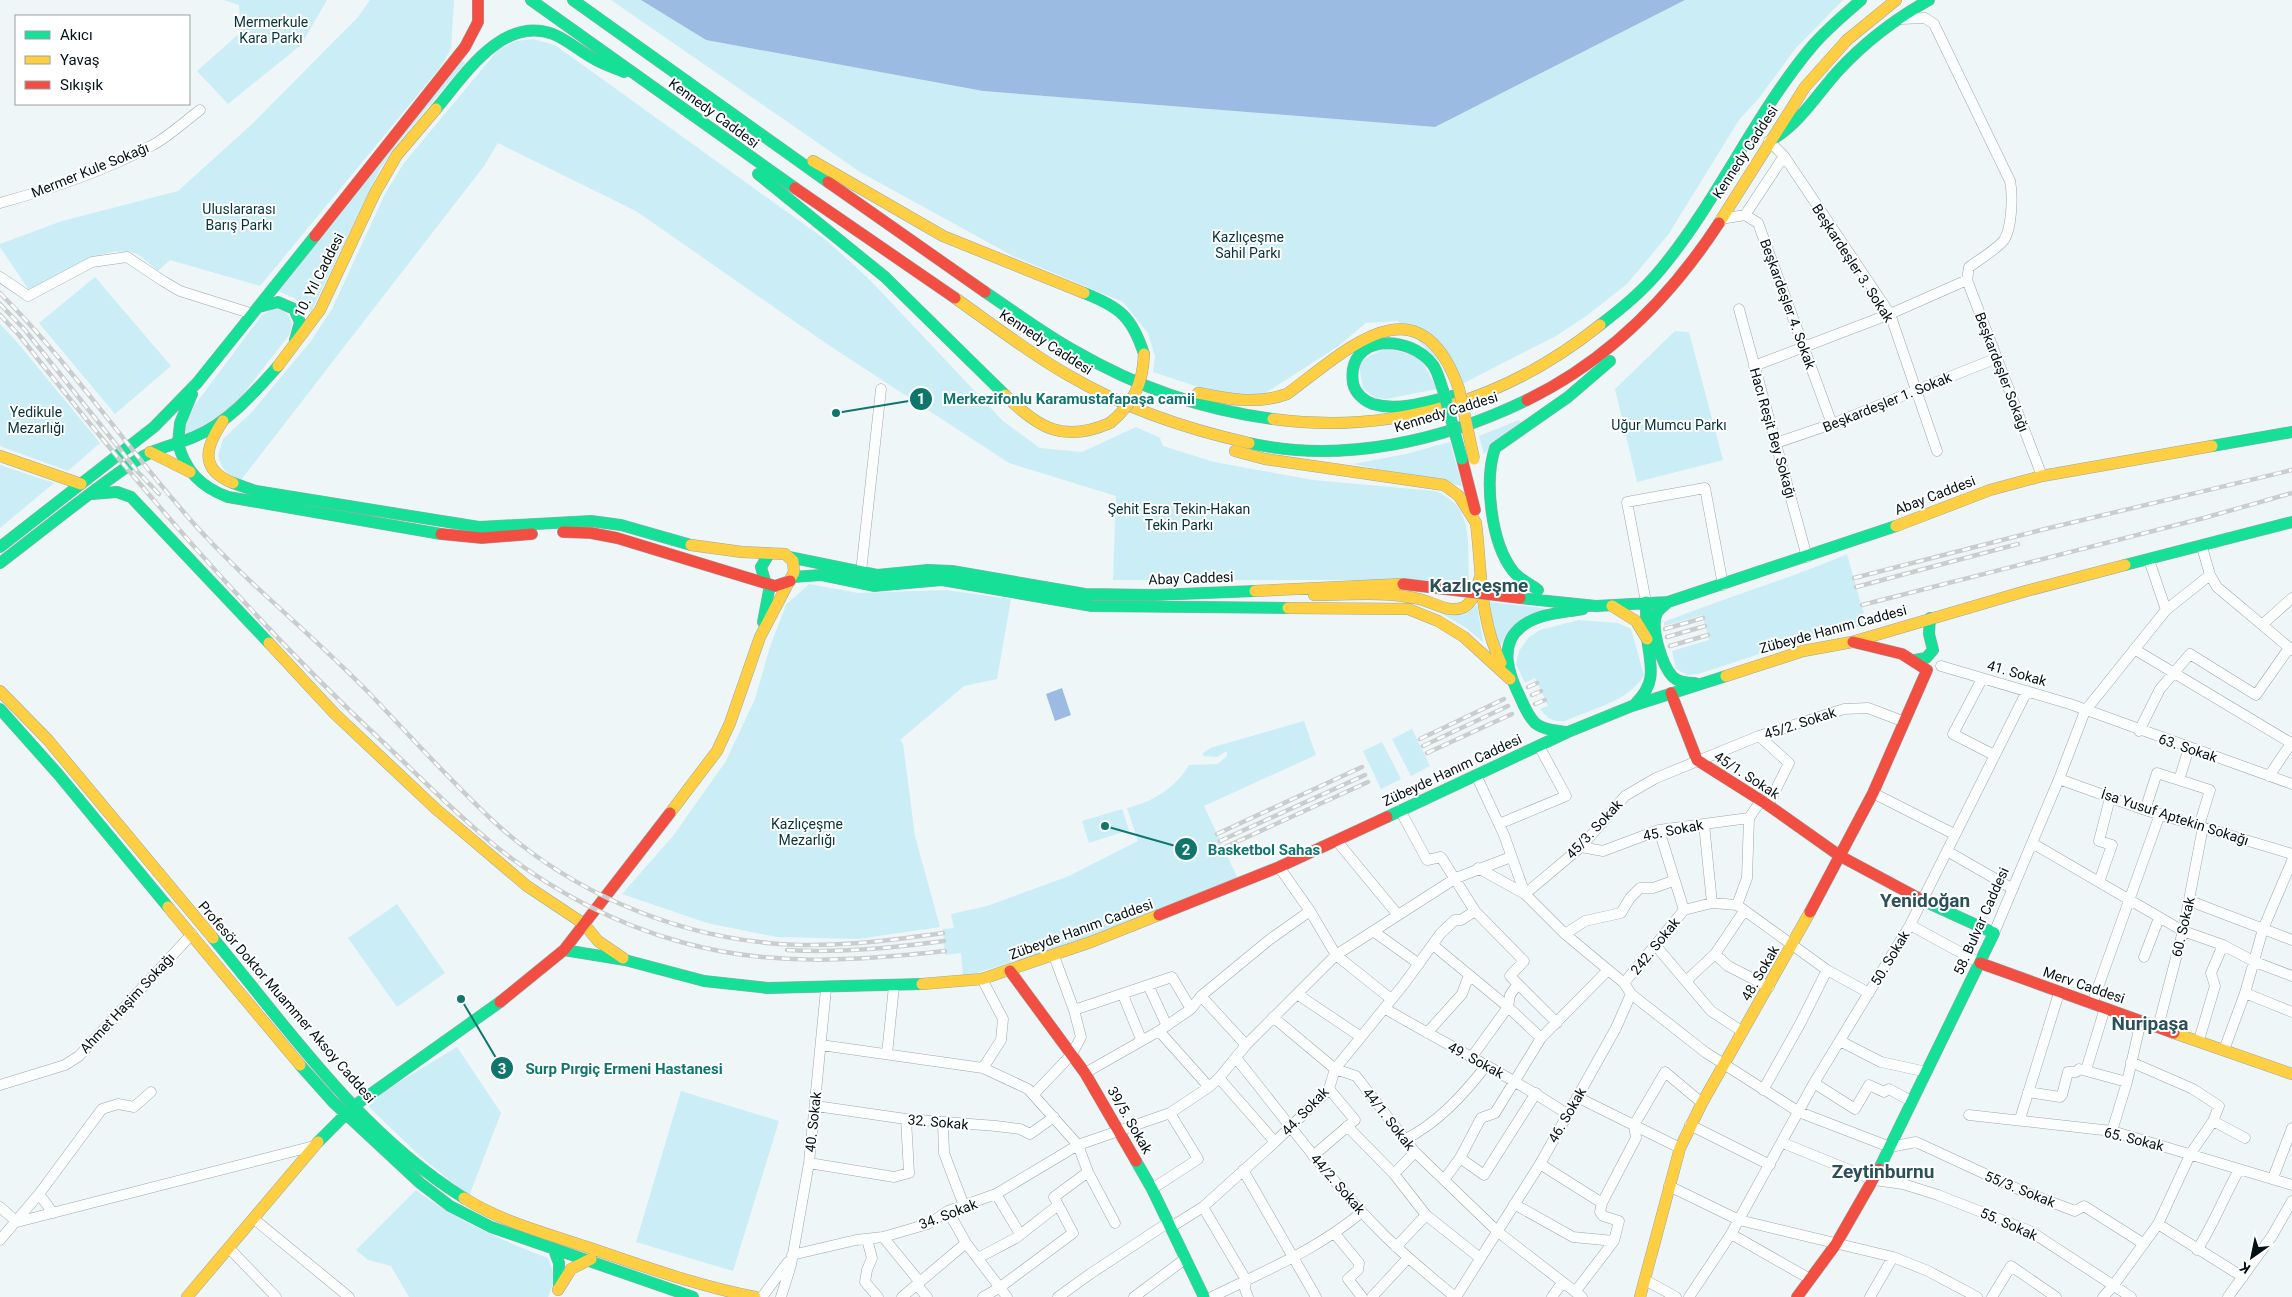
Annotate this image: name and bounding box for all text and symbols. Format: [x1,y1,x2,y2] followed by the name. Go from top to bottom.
[234,14,308,46] park label: Mermerkule Kara Parkı
[15,15,190,105] legend
[60,26,93,44] text: Akıcı
[60,51,100,69] text: Yavaş
[666,75,762,151] street label: Kennedy Caddesi
[60,76,103,94] text: Sıkışık
[1709,103,1781,201] street label: Kennedy Caddesi
[29,139,151,201] street label: Mermer Kule Sokağı
[202,201,276,233] park label: Uluslararası Barış Parkı
[1809,201,1898,326] street label: Beşkardeşler 3. Sokak
[1212,229,1284,261] park label: Kazlıçeşme Sahil Parkı
[291,230,347,320] street label: 10. Yıl Caddesi
[1757,237,1819,372] street label: Beşkardeşler 4. Sokak
[997,306,1095,378] street label: Kennedy Caddesi
[1972,310,2032,434] street label: Beşkardeşler Sokağı
[1747,366,1799,500] street label: Hacı Reşit Bey Sokağı
[1820,369,1955,435] street label: Beşkardeşler 1. Sokak
[908,384,1205,414] callout: Merkezifonlu Karamustafapaşa camii
[1392,389,1500,435] street label: Kennedy Caddesi
[917,390,925,408] text: 1
[943,390,1195,408] text: Merkezifonlu Karamustafapaşa camii
[7,404,65,436] park label: Yedikule Mezarlığı
[1611,417,1727,433] park label: Uğur Mumcu Parkı
[1892,472,1978,518] street label: Abay Caddesi
[1108,501,1250,533] park label: Şehit Esra Tekin-Hakan Tekin Parkı
[1148,569,1234,587] street label: Abay Caddesi
[1430,574,1528,597] district label: Kazlıçeşme
[1758,602,1908,656] street label: Zübeyde Hanım Caddesi
[1985,657,2049,689] street label: 41. Sokak
[1762,704,1839,742] street label: 45/2. Sokak
[1380,731,1524,809] street label: Zübeyde Hanım Caddesi
[2157,731,2220,766] street label: 63. Sokak
[1711,748,1783,803] street label: 45/1. Sokak
[2099,786,2251,848] street label: İsa Yusuf Aptekin Sokağı
[1563,796,1626,862] street label: 45/3. Sokak
[771,816,843,848] park label: Kazlıçeşme Mezarlığı
[1642,816,1705,844] street label: 45. Sokak
[1173,834,1330,864] callout: Basketbol Sahas
[1182,841,1191,859] text: 2
[1208,841,1320,859] text: Basketbol Sahas
[1950,865,2012,977] street label: 58. Bulvar Caddesi
[1880,889,1970,912] district label: Yenidoğan
[2168,895,2198,959] street label: 60. Sokak
[1007,896,1155,962] street label: Zübeyde Hanım Caddesi
[195,898,379,1106] street label: Profesör Doktor Muammer Aksoy Caddesi
[1627,914,1683,978] street label: 242. Sokak
[1867,927,1913,988] street label: 50. Sokak
[1738,942,1783,1003] street label: 48. Sokak
[77,950,177,1056] street label: Ahmet Haşim Sokağı
[2041,964,2127,1006] street label: Merv Caddesi
[2112,1012,2188,1035] district label: Nuripaşa
[1445,1039,1507,1082] street label: 49. Sokak
[490,1053,732,1083] callout: Surp Pırgiç Ermeni Hastanesi
[498,1060,506,1078] text: 3
[525,1060,723,1078] text: Surp Pırgiç Ermeni Hastanesi
[1278,1083,1333,1139] street label: 44. Sokak
[1104,1084,1156,1157] street label: 39/5. Sokak
[1545,1084,1590,1145] street label: 46. Sokak
[1360,1085,1419,1154] street label: 44/1. Sokak
[802,1090,824,1153] street label: 40. Sokak
[907,1111,970,1133] street label: 32. Sokak
[2102,1124,2166,1154] street label: 65. Sokak
[1307,1151,1369,1218] street label: 44/2. Sokak
[1832,1160,1934,1183] district label: Zeytinburnu
[1982,1168,2058,1211] street label: 55/3. Sokak
[917,1195,980,1232] street label: 34. Sokak
[1978,1204,2041,1244] street label: 55. Sokak
[2227,1232,2277,1282] north arrow
[2237,1259,2253,1277] text: K

